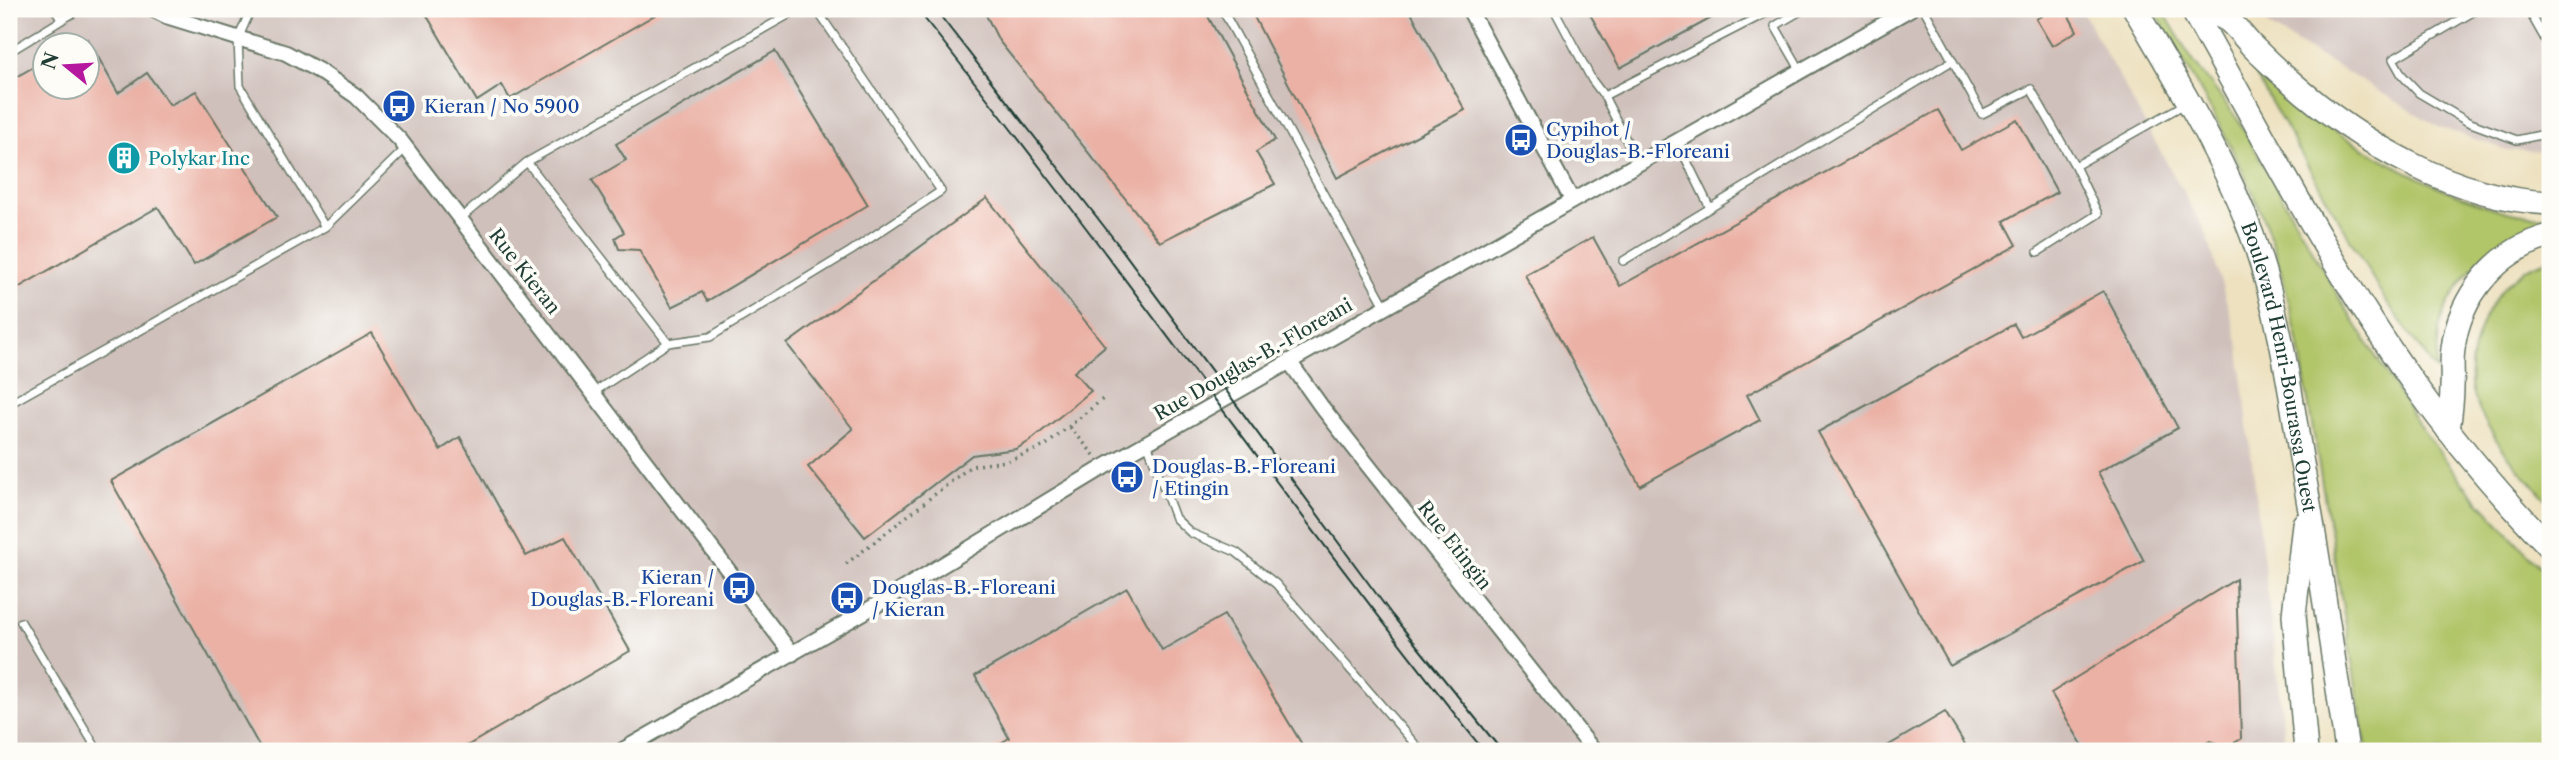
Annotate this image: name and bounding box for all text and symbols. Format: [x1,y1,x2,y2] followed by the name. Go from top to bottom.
[32,32,102,102] north arrow
[37,49,64,72] text: N
[380,87,418,125] bus stop icon: Kieran / No 5900
[424,95,580,118] place label: Kieran / No 5900
[1546,118,1730,163] place label: Cypihot / Douglas-B.-Floreani
[1502,121,1540,159] bus stop icon: Cypihot / Douglas-B.-Floreani
[105,139,143,177] building icon: Polykar Inc
[148,147,250,170] place label: Polykar Inc
[2236,219,2321,514] street label: Boulevard Henri-Bourassa Ouest
[484,224,565,319] street label: Rue Kieran
[1150,293,1357,426] street label: Rue Douglas-B.-Floreani
[1152,455,1336,500] place label: Douglas-B.-Floreani / Etingin
[1108,458,1146,496] bus stop icon: Douglas-B.-Floreani / Etingin
[1413,496,1497,594] street label: Rue Etingin
[530,566,714,611] place label: Kieran / Douglas-B.-Floreani
[720,569,758,607] bus stop icon: Kieran / Douglas-B.-Floreani
[872,576,1056,621] place label: Douglas-B.-Floreani / Kieran
[828,579,866,617] bus stop icon: Douglas-B.-Floreani / Kieran

